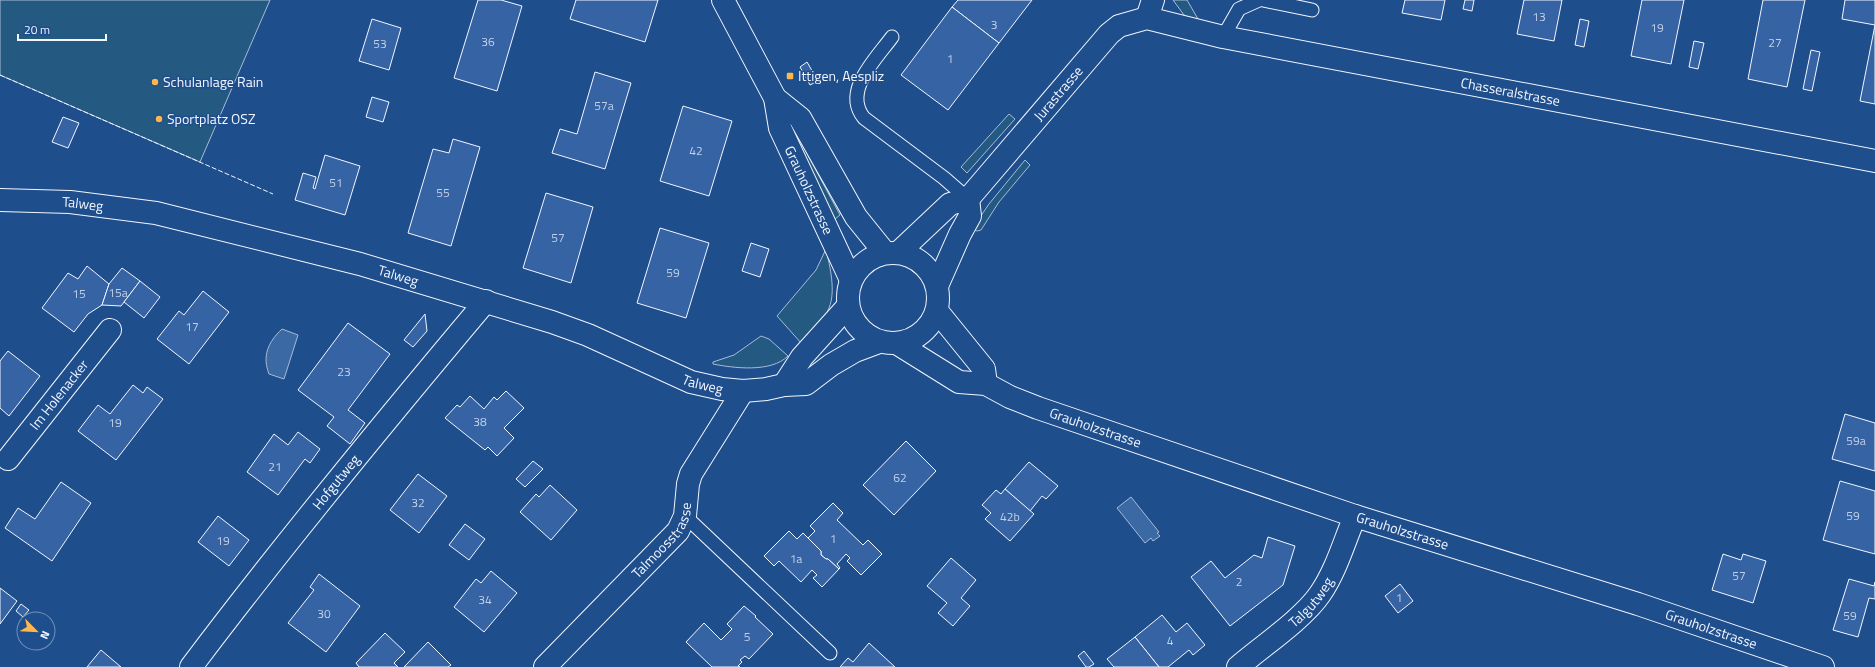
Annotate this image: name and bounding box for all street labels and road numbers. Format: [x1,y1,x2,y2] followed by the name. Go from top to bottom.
[1028,61,1088,125] street label: Jurastrasse
[1459,71,1562,111] street label: Chasseralstrasse
[780,142,839,238] street label: Grauholzstrasse
[62,191,105,216] street label: Talweg
[376,259,421,291] street label: Talweg
[24,355,93,434] street label: Im Holenacker
[679,368,725,399] street label: Talweg
[1047,402,1144,452] street label: Grauholzstrasse
[307,450,364,514] street label: Hofgutweg
[626,501,696,583] street label: Talmoosstrasse
[1354,506,1452,555] street label: Grauholzstrasse
[1283,573,1338,632] street label: Talgutweg
[1663,603,1760,654] street label: Grauholzstrasse

